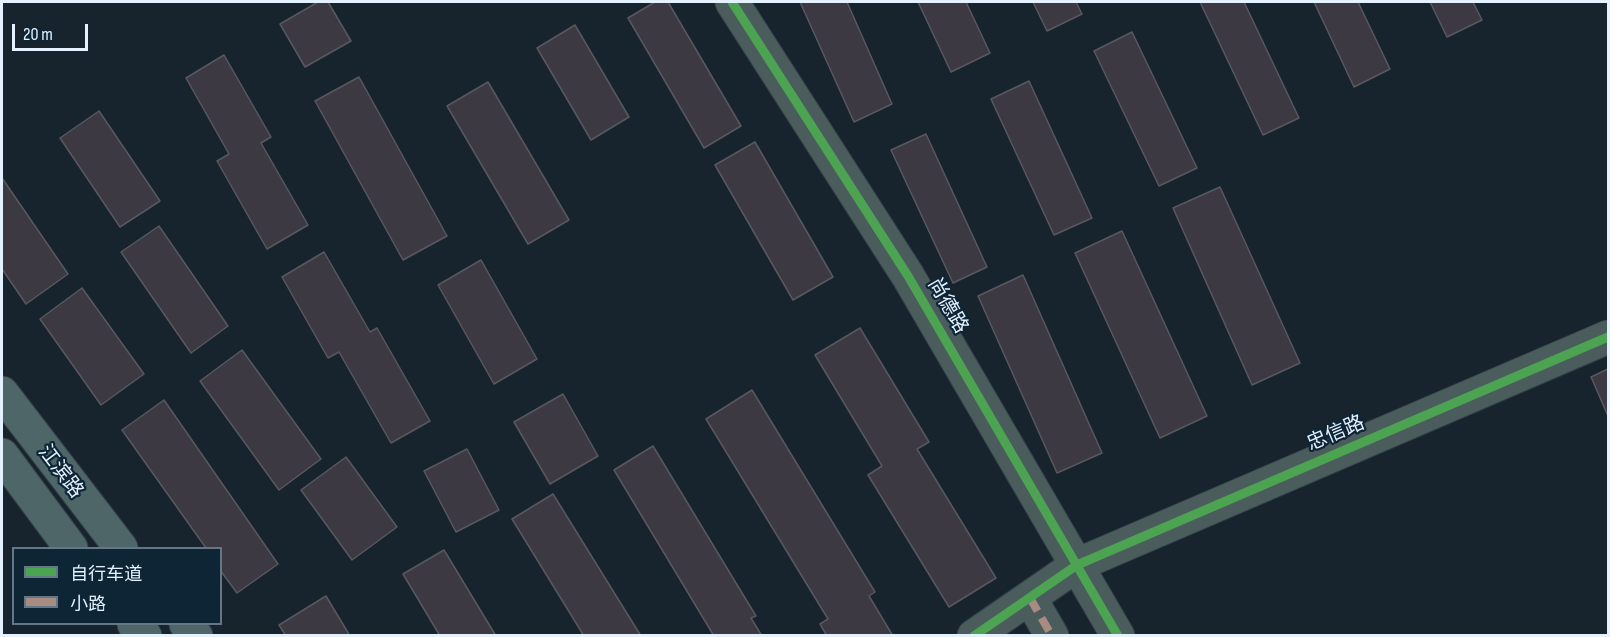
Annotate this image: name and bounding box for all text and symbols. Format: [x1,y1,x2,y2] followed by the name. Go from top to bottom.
[15,12,92,50] scale bar
[23,24,53,45] text: 20 m
[922,274,972,338] street label: 尚德路
[1304,411,1368,457] street label: 忠信路
[32,441,88,503] street label: 江滨路
[12,547,222,625] legend
[70,564,142,585] text: 自行车道
[70,594,106,615] text: 小路

